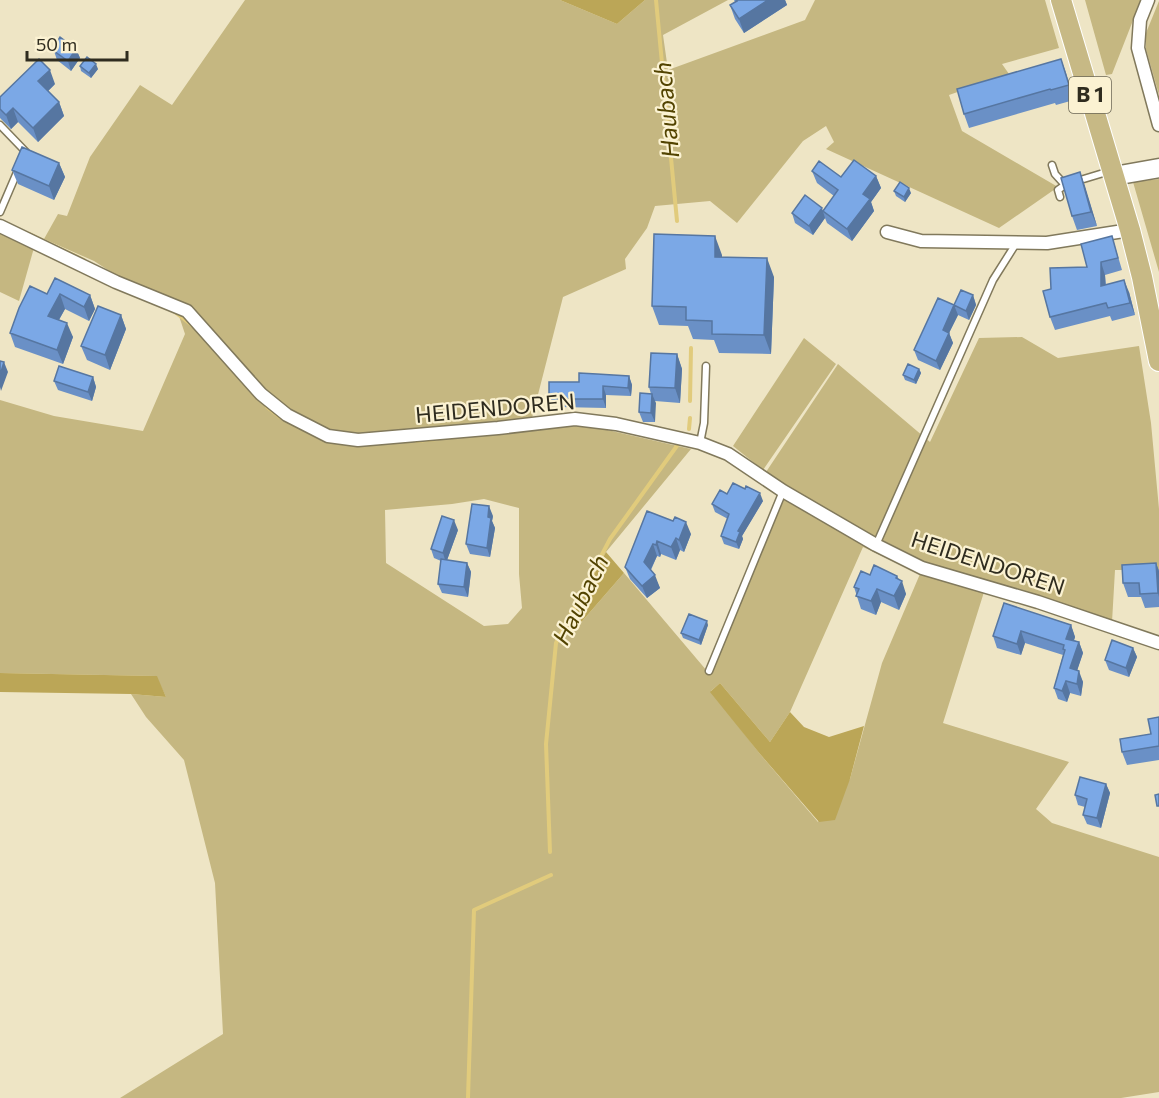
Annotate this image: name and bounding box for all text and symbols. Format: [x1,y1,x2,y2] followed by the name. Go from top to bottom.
[27,24,128,62] scale bar
[36,33,77,55] text: 50 m
[647,61,684,159] water label: Haubach
[1069,77,1111,113] road number: B 1
[414,387,576,428] street label: HEIDENDOREN
[908,525,1068,600] street label: HEIDENDOREN
[546,550,614,649] water label: Haubach

